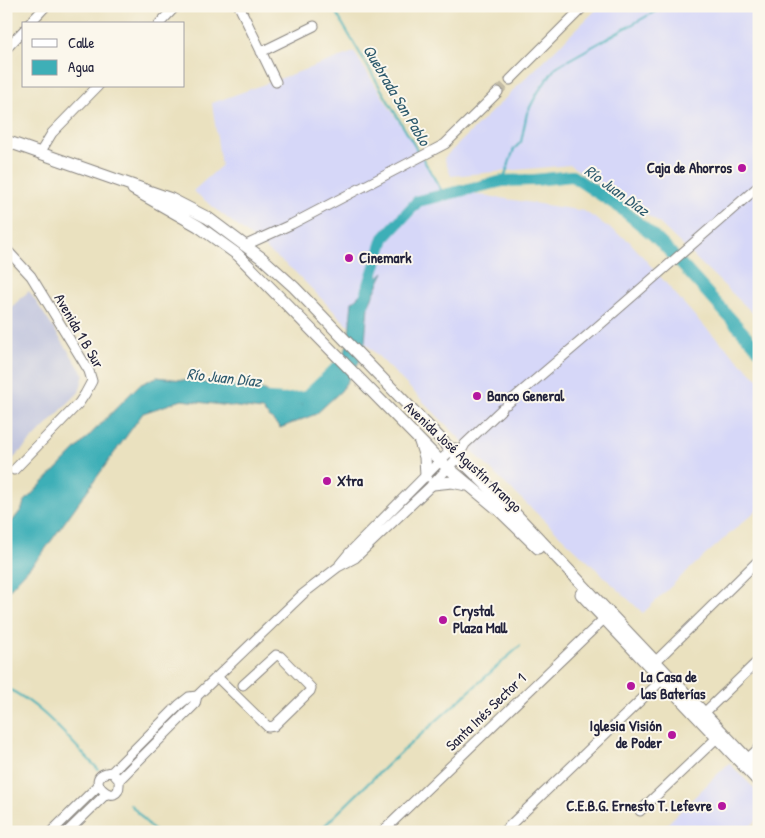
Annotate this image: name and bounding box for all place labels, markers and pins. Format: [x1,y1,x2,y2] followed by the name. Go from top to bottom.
[647,157,732,178] place label: Caja de Ahorros
[736,162,748,174] marker: Caja de Ahorros
[359,247,412,268] place label: Cinemark
[343,252,355,264] marker: Cinemark
[487,385,565,406] place label: Banco General
[471,390,483,402] marker: Banco General
[337,470,363,491] place label: Xtra
[321,475,333,487] marker: Xtra
[453,600,508,638] place label: Crystal Plaza Mall
[437,614,449,626] marker: Crystal Plaza Mall
[641,666,706,704] place label: La Casa de las Baterías
[625,680,637,692] marker: La Casa de las Baterías
[590,715,662,753] place label: Iglesia Visión de Poder
[666,729,678,741] marker: Iglesia Visión de Poder
[566,795,712,816] place label: C.E.B.G. Ernesto T. Lefevre
[716,800,728,812] marker: C.E.B.G. Ernesto T. Lefevre

